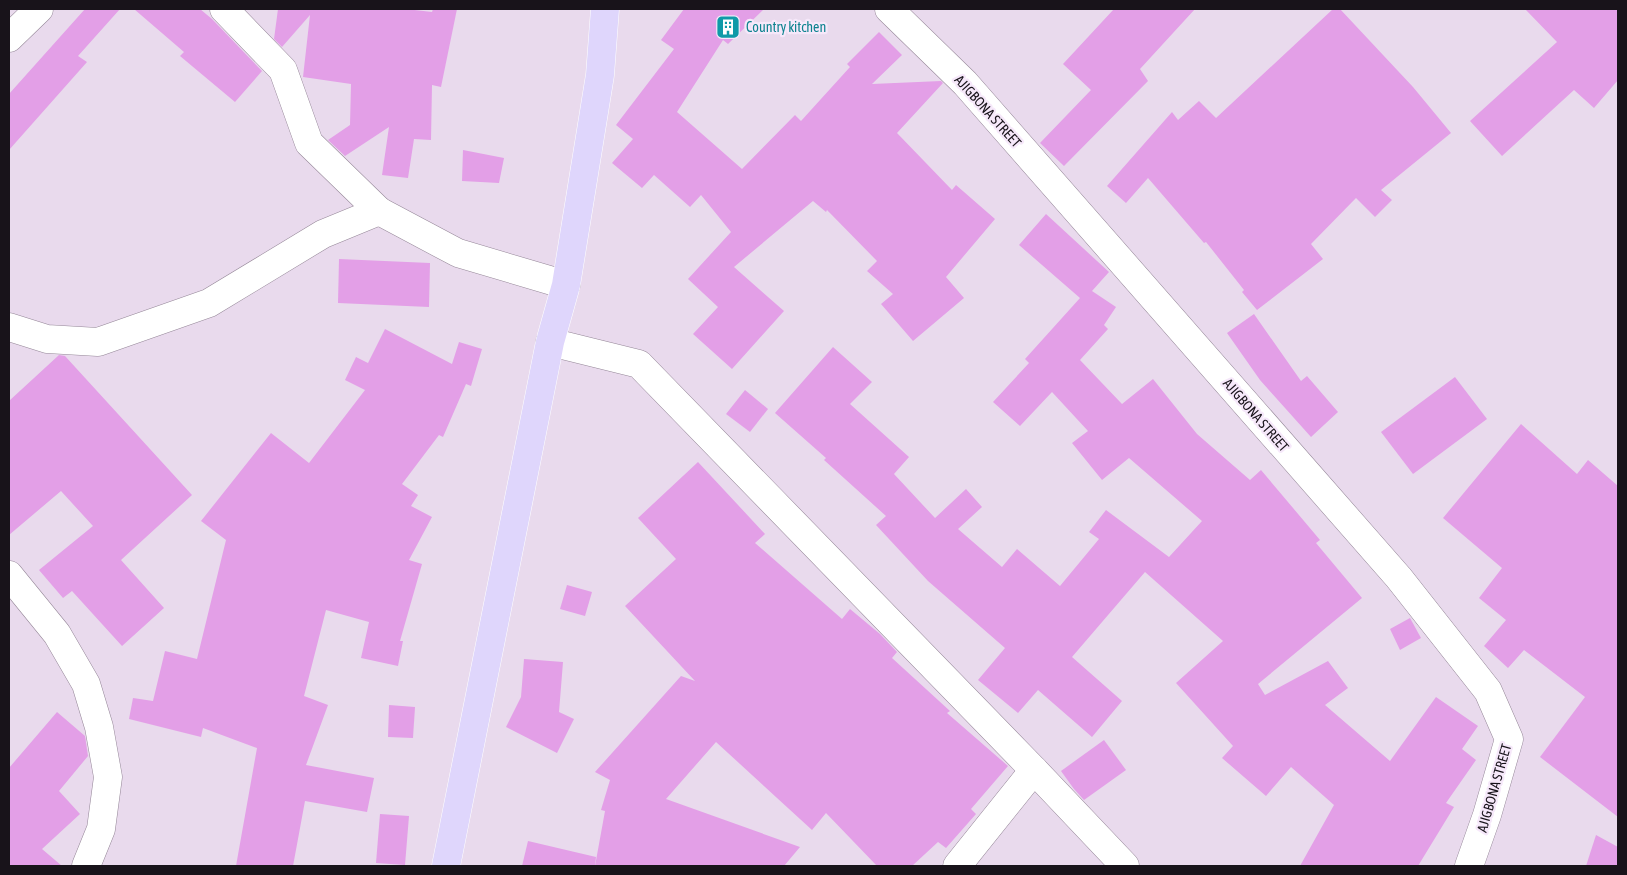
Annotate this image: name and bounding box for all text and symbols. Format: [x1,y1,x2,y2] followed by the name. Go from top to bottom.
[715,14,741,40] building icon: Country kitchen
[746,19,826,35] place label: Country kitchen
[952,72,1024,150] street label: AJIGBONA STREET
[1220,375,1292,455] street label: AJIGBONA STREET
[1474,742,1514,834] street label: AJIGBONA STREET

